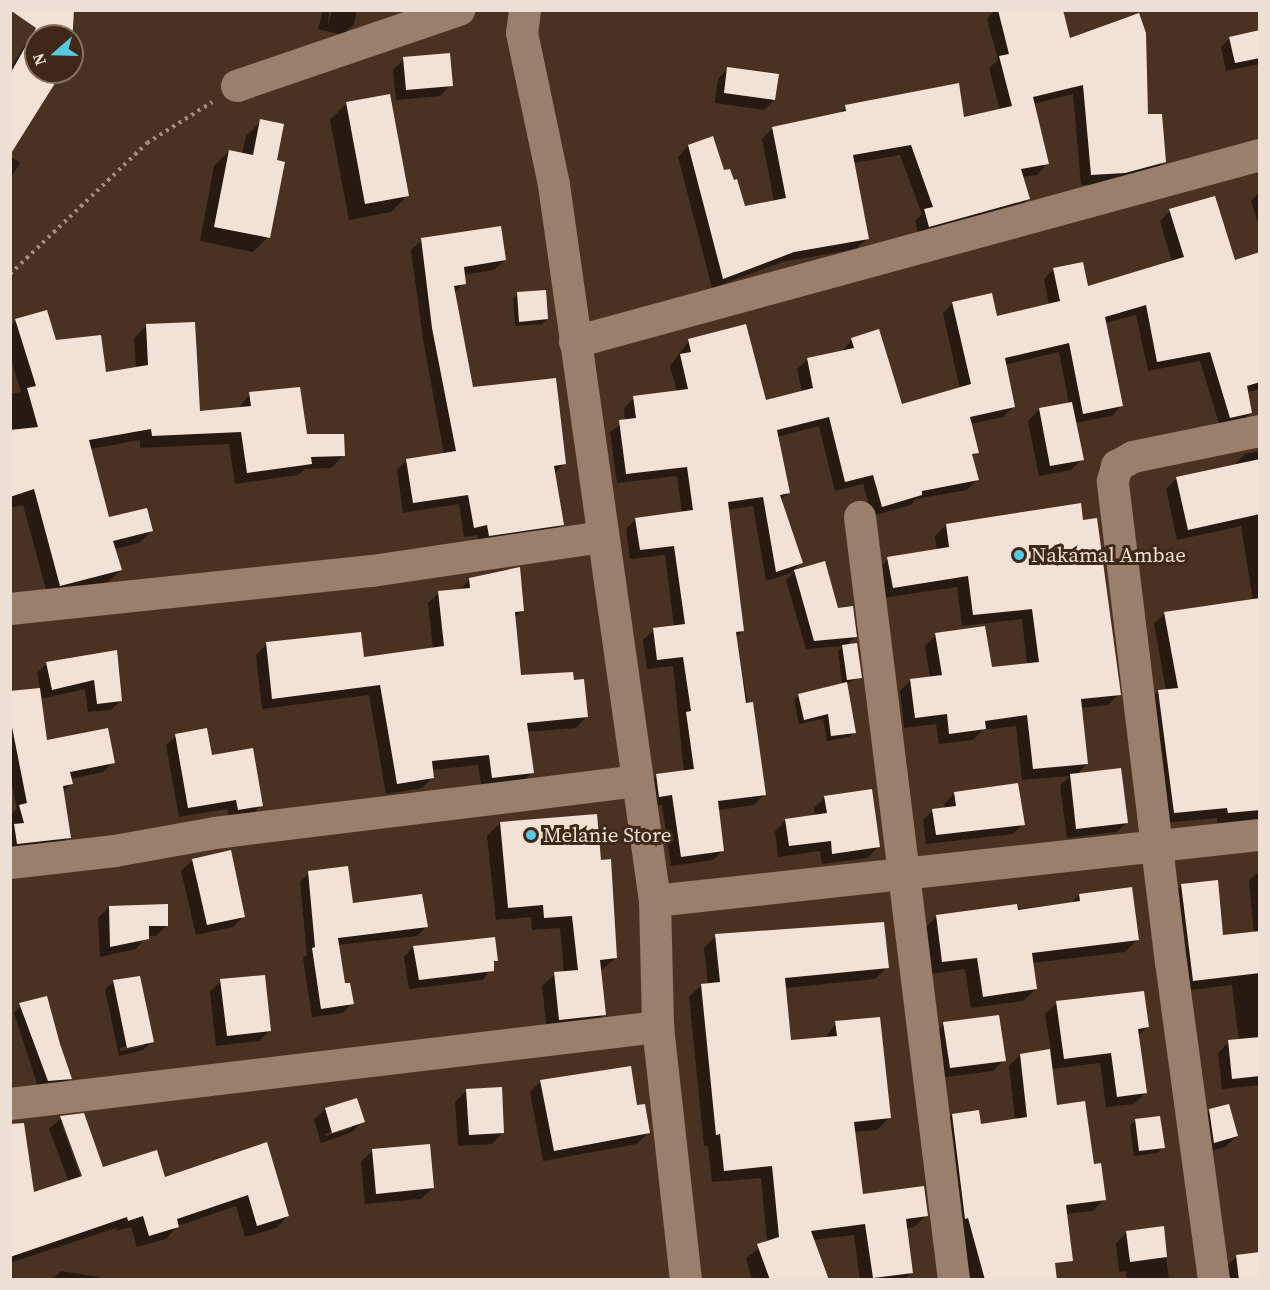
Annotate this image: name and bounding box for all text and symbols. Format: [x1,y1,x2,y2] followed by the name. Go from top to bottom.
[24,24,84,84] north arrow
[27,50,51,69] text: N
[1031,542,1186,568] place label: Nakamal Ambae
[1012,548,1026,562] marker: Nakamal Ambae
[543,822,672,848] place label: Melanie Store
[524,828,538,842] marker: Melanie Store

